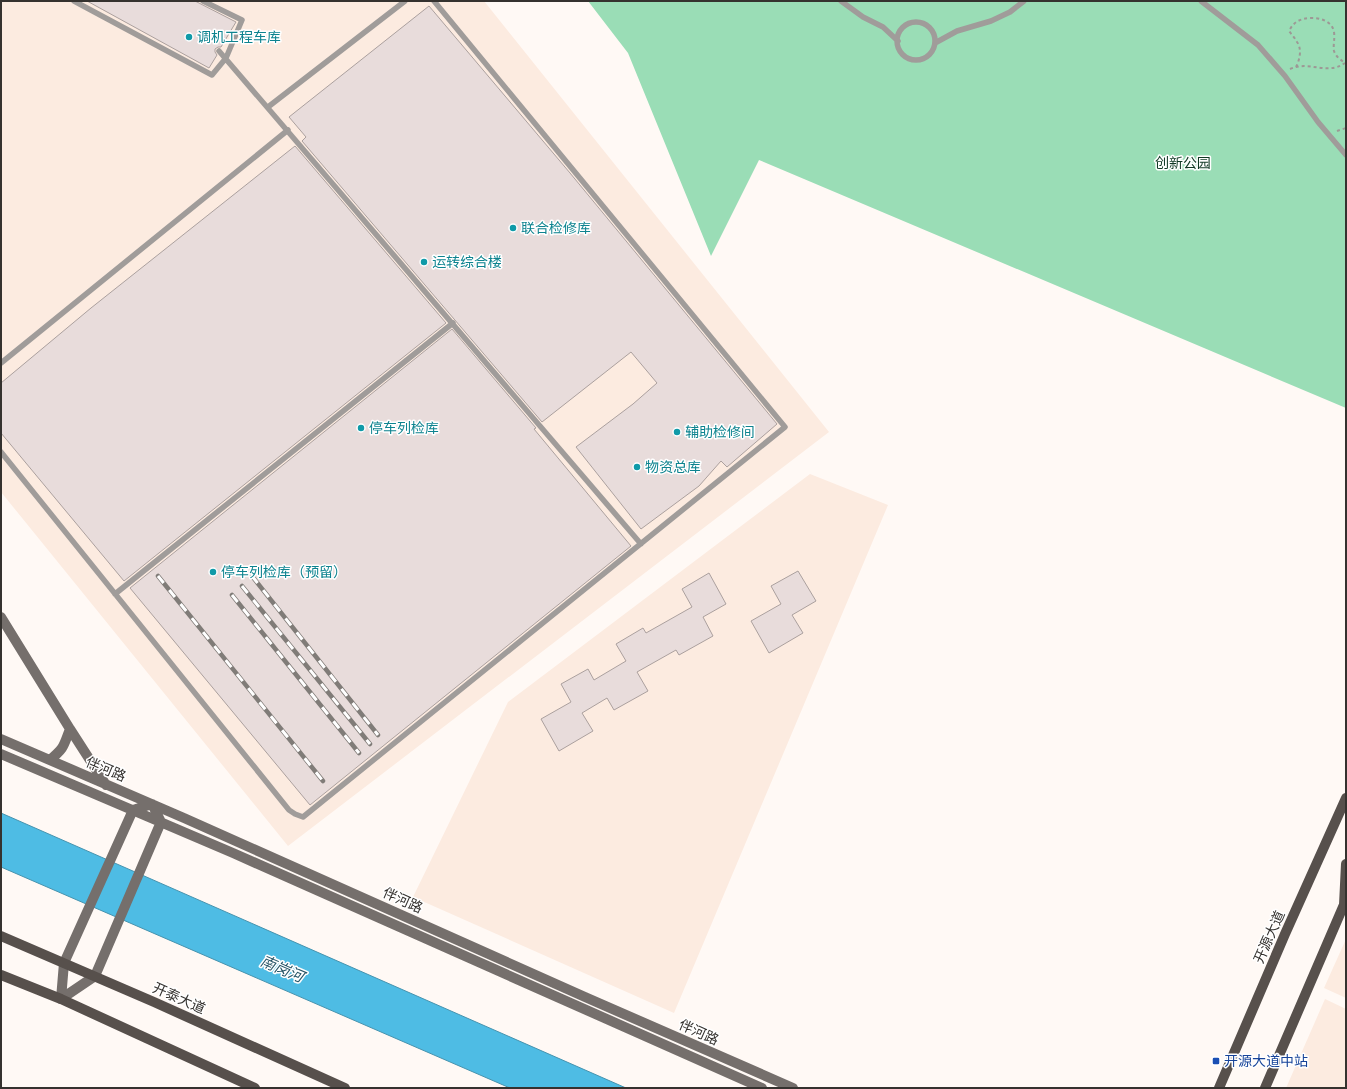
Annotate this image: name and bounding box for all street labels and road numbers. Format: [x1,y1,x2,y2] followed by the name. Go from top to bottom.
[83,753,129,786] street label: 伴河路
[380,883,426,918] street label: 伴河路
[1249,908,1290,967] street label: 开源大道
[149,978,208,1019] street label: 开泰大道
[676,1015,722,1050] street label: 伴河路

